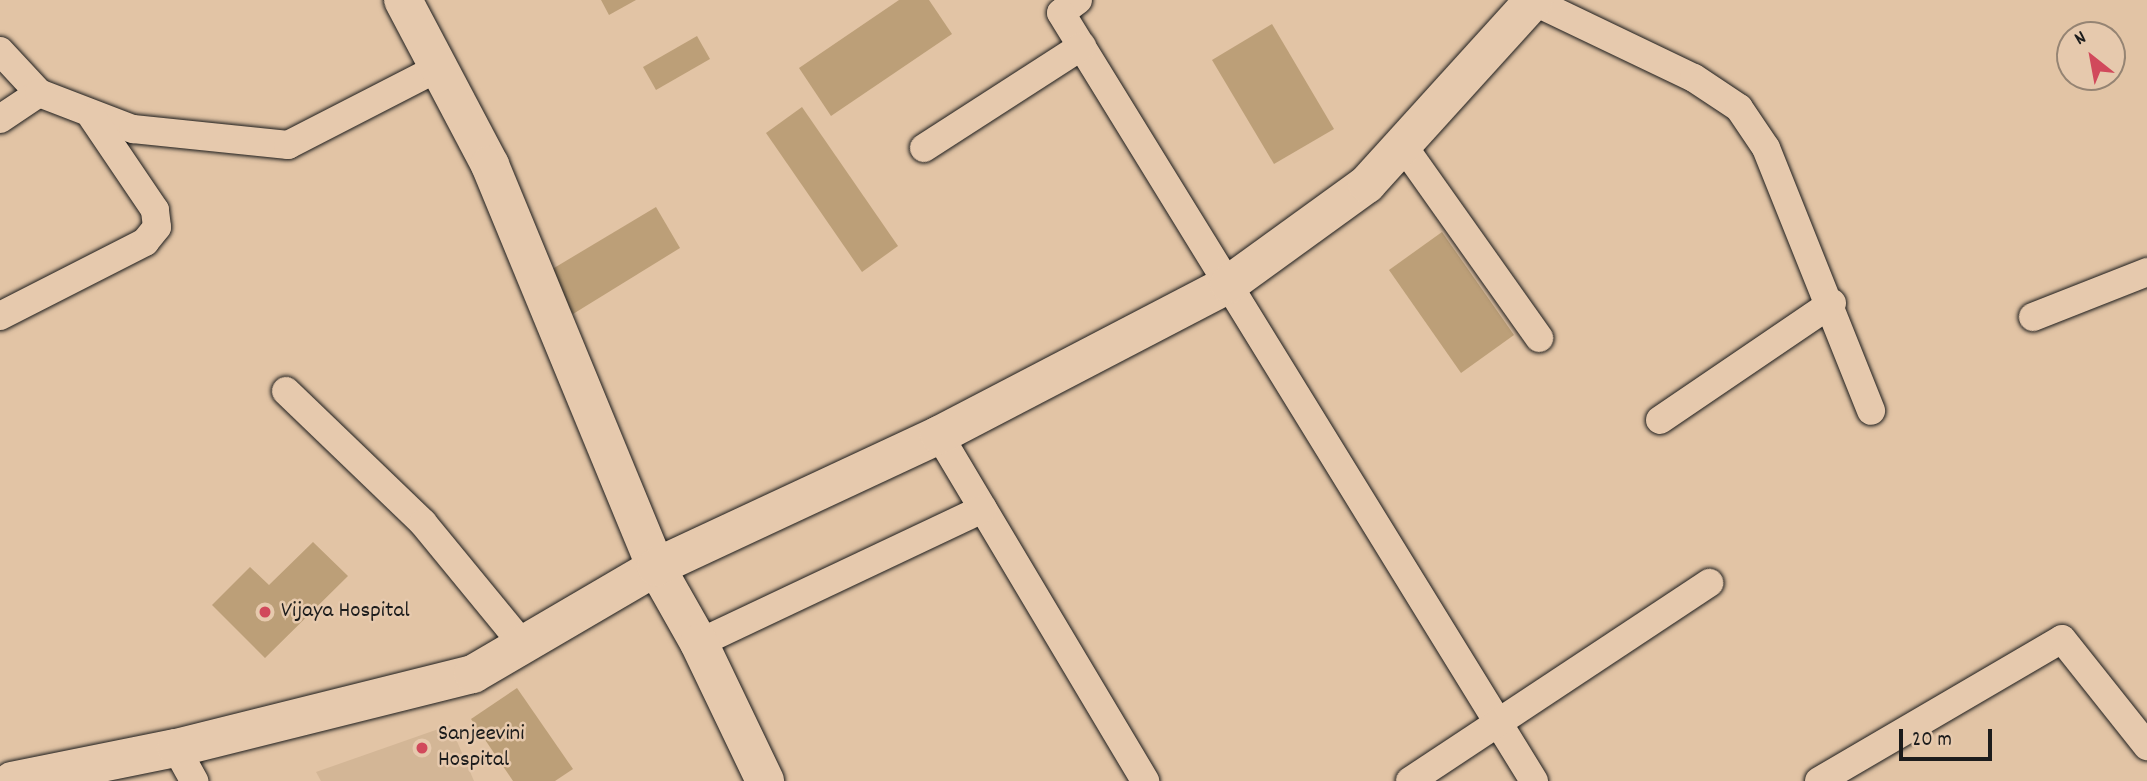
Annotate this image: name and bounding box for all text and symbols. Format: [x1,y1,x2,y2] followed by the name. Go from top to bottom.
[2056,21,2126,91] north arrow
[2070,25,2092,53] text: N
[281,598,410,626] place label: Vijaya Hospital
[255,602,275,622] marker: Vijaya Hospital
[1902,714,1995,758] scale bar
[438,721,524,775] place label: Sanjeevini Hospital
[1912,726,1952,756] text: 20 m
[412,738,432,758] marker: Sanjeevini Hospital

